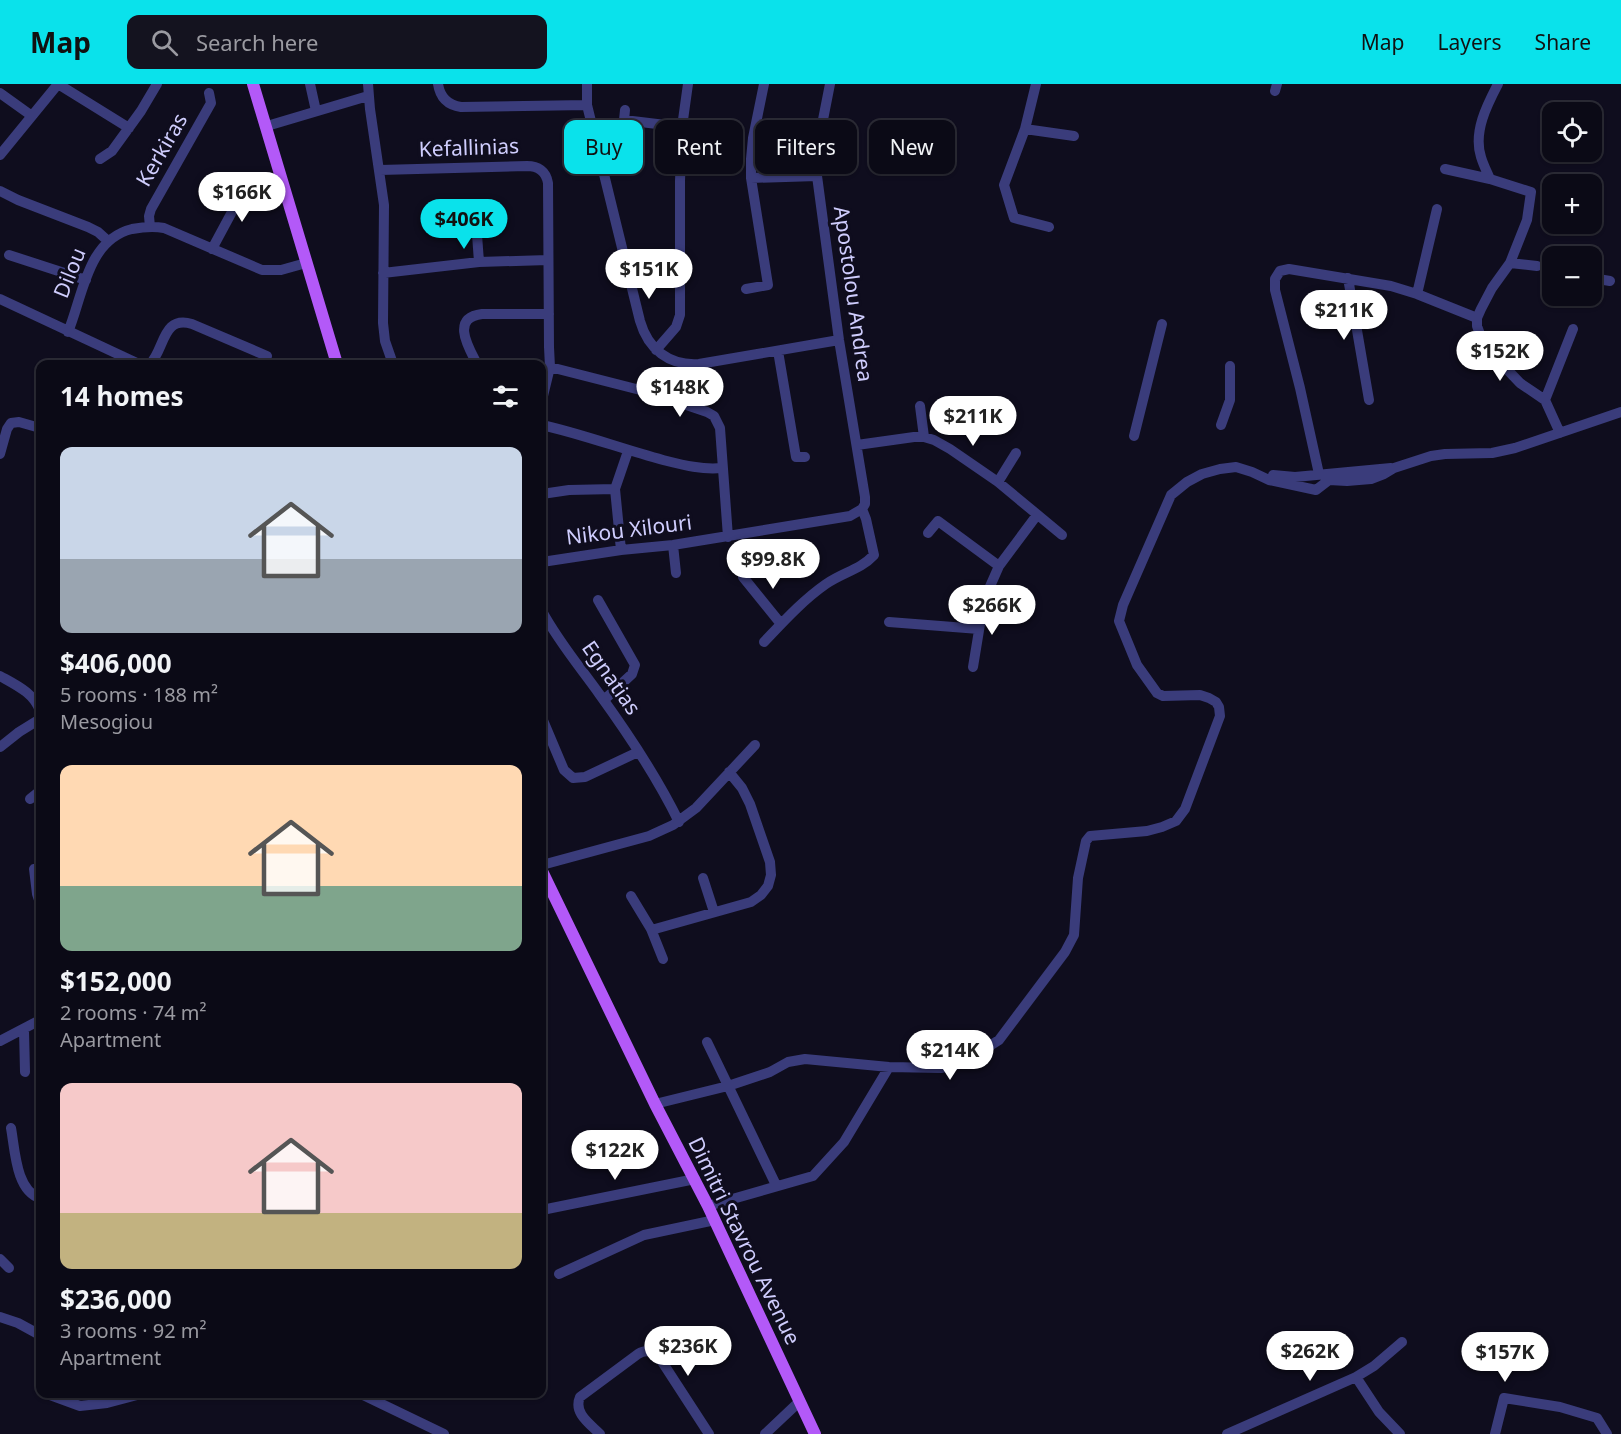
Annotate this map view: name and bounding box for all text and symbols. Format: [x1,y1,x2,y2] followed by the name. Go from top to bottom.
[127,15,547,69] search box
[30,23,91,61] text: Map
[148,26,181,59] icon: search
[196,27,318,57] text: Search here
[1361,28,1405,56] text: Map
[1438,28,1502,56] text: Layers
[1535,28,1591,56] text: Share
[1542,102,1602,306] map controls
[1542,102,1602,162] button: locate
[129,108,193,191] street label: Kerkiras
[564,120,643,174] chip: Buy
[655,120,743,174] chip: Rent
[755,120,857,174] chip: Filters
[869,120,955,174] chip: New
[418,131,520,163] street label: Kefallinias
[200,172,284,223] pin: $166K
[1542,174,1602,234] button: +
[212,178,272,205] text: $166K
[422,199,506,250] pin: $406K
[828,204,880,384] street label: Apostolou Andrea
[434,205,494,232] text: $406K
[46,243,92,302] street label: Dilou
[1542,246,1602,306] button: −
[607,249,691,300] pin: $151K
[619,255,679,282] text: $151K
[1302,290,1386,341] pin: $211K
[1314,296,1374,323] text: $211K
[1458,331,1542,382] pin: $152K
[1470,337,1530,364] text: $152K
[638,367,722,418] pin: $148K
[650,373,710,400] text: $148K
[60,378,184,414] text: 14 homes
[489,380,522,413] icon: filters
[931,396,1015,447] pin: $211K
[943,402,1003,429] text: $211K
[237,486,345,594] icon: home
[564,507,693,551] street label: Nikou Xilouri
[724,539,822,590] pin: $99.8K
[741,545,805,572] text: $99.8K
[950,585,1034,636] pin: $266K
[962,591,1022,618] text: $266K
[576,635,647,720] street label: Egnatias
[60,645,172,681] text: $406,000
[60,681,218,708] text: 5 rooms · 188 m²
[60,708,153,735] text: Mesogiou
[237,804,345,912] icon: home
[60,963,172,999] text: $152,000
[60,999,207,1026] text: 2 rooms · 74 m²
[60,1026,161,1053] text: Apartment
[908,1030,992,1081] pin: $214K
[920,1036,980,1063] text: $214K
[237,1122,345,1230] icon: home
[573,1130,657,1181] pin: $122K
[682,1132,807,1349] street label: Dimitri Stavrou Avenue
[585,1136,645,1163] text: $122K
[60,1281,172,1317] text: $236,000
[60,1317,207,1344] text: 3 rooms · 92 m²
[646,1326,730,1377] pin: $236K
[1268,1331,1352,1382] pin: $262K
[658,1332,718,1359] text: $236K
[1463,1332,1547,1383] pin: $157K
[1280,1337,1340,1364] text: $262K
[1475,1338,1535,1365] text: $157K
[60,1344,161,1371] text: Apartment

